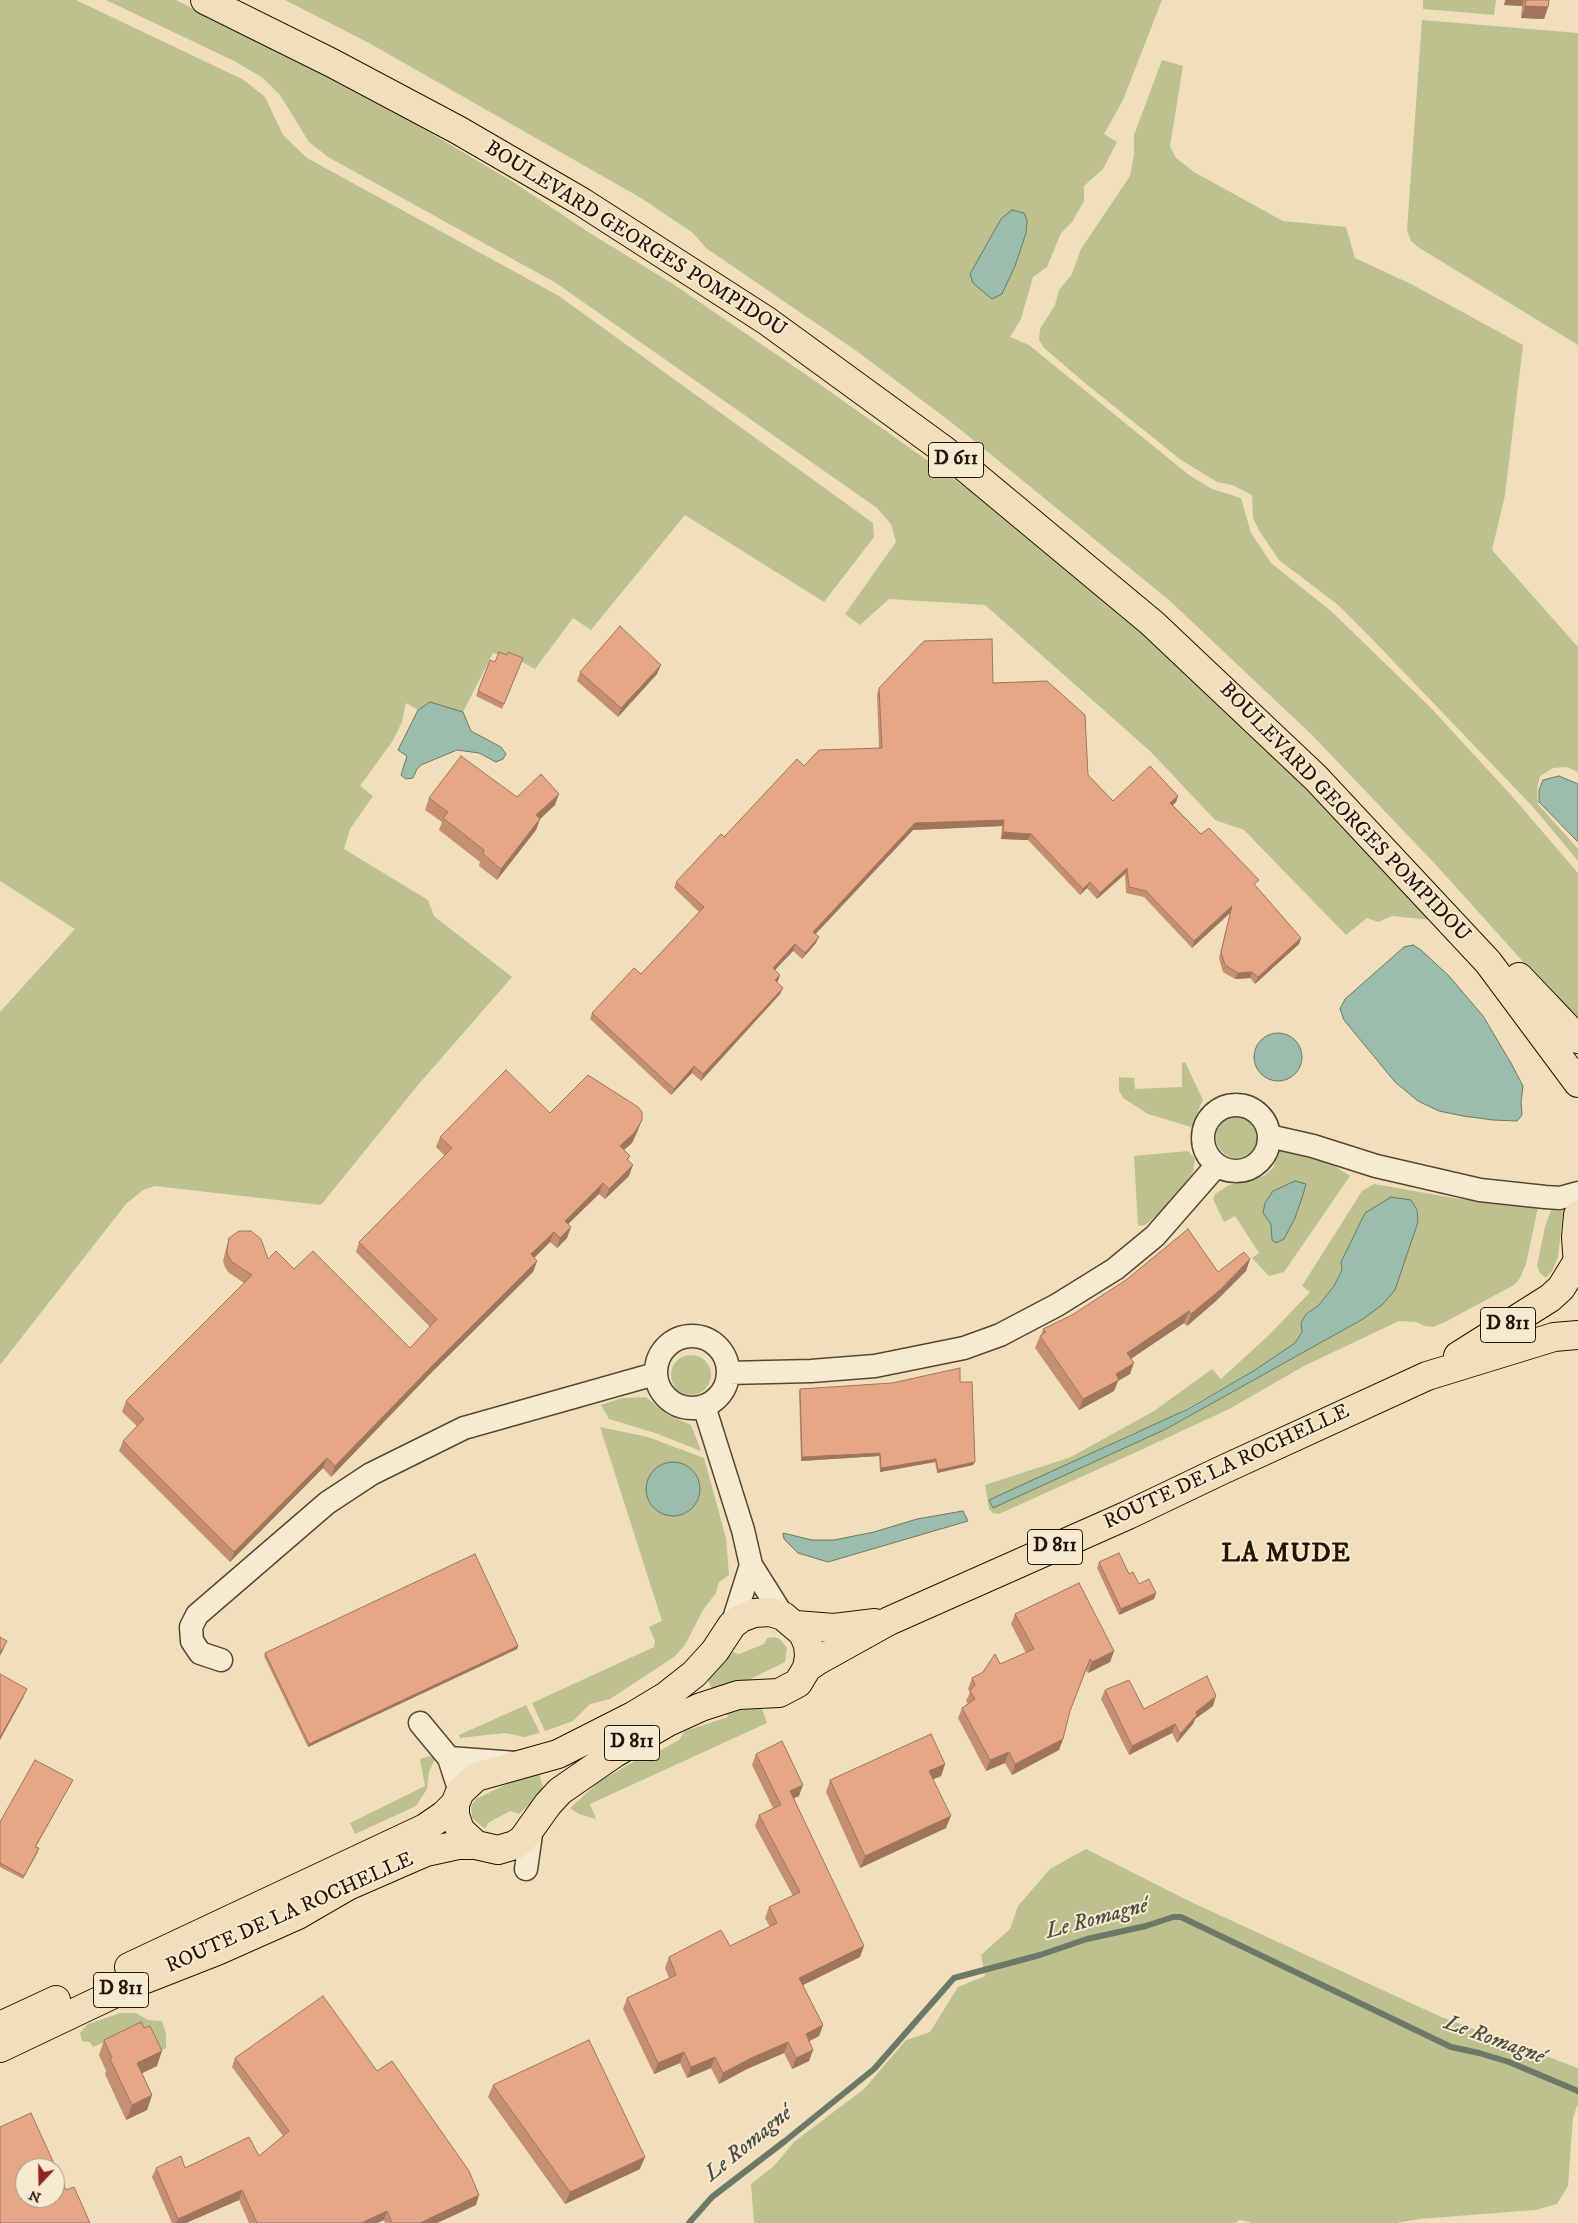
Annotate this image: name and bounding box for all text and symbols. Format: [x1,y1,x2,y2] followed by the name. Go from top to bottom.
[480,136,790,344] street label: BOULEVARD GEORGES POMPIDOU
[928,442,984,478] road number: D 611
[1213,678,1475,948] street label: BOULEVARD GEORGES POMPIDOU
[1480,1308,1536,1342] road number: D 811
[1100,1400,1354,1536] street label: ROUTE DE LA ROCHELLE
[1028,1530,1082,1564] road number: D 811
[1220,1540,1352,1572] district label: LA MUDE
[604,1726,660,1760] road number: D 811
[162,1848,418,1980] street label: ROUTE DE LA ROCHELLE
[1043,1894,1151,1946] water label: Le Romagné
[94,1972,148,2008] road number: D 811
[1440,2011,1548,2071] water label: Le Romagné
[700,2102,798,2188] water label: Le Romagné
[15,2158,65,2208] north arrow
[26,2186,44,2207] text: N

